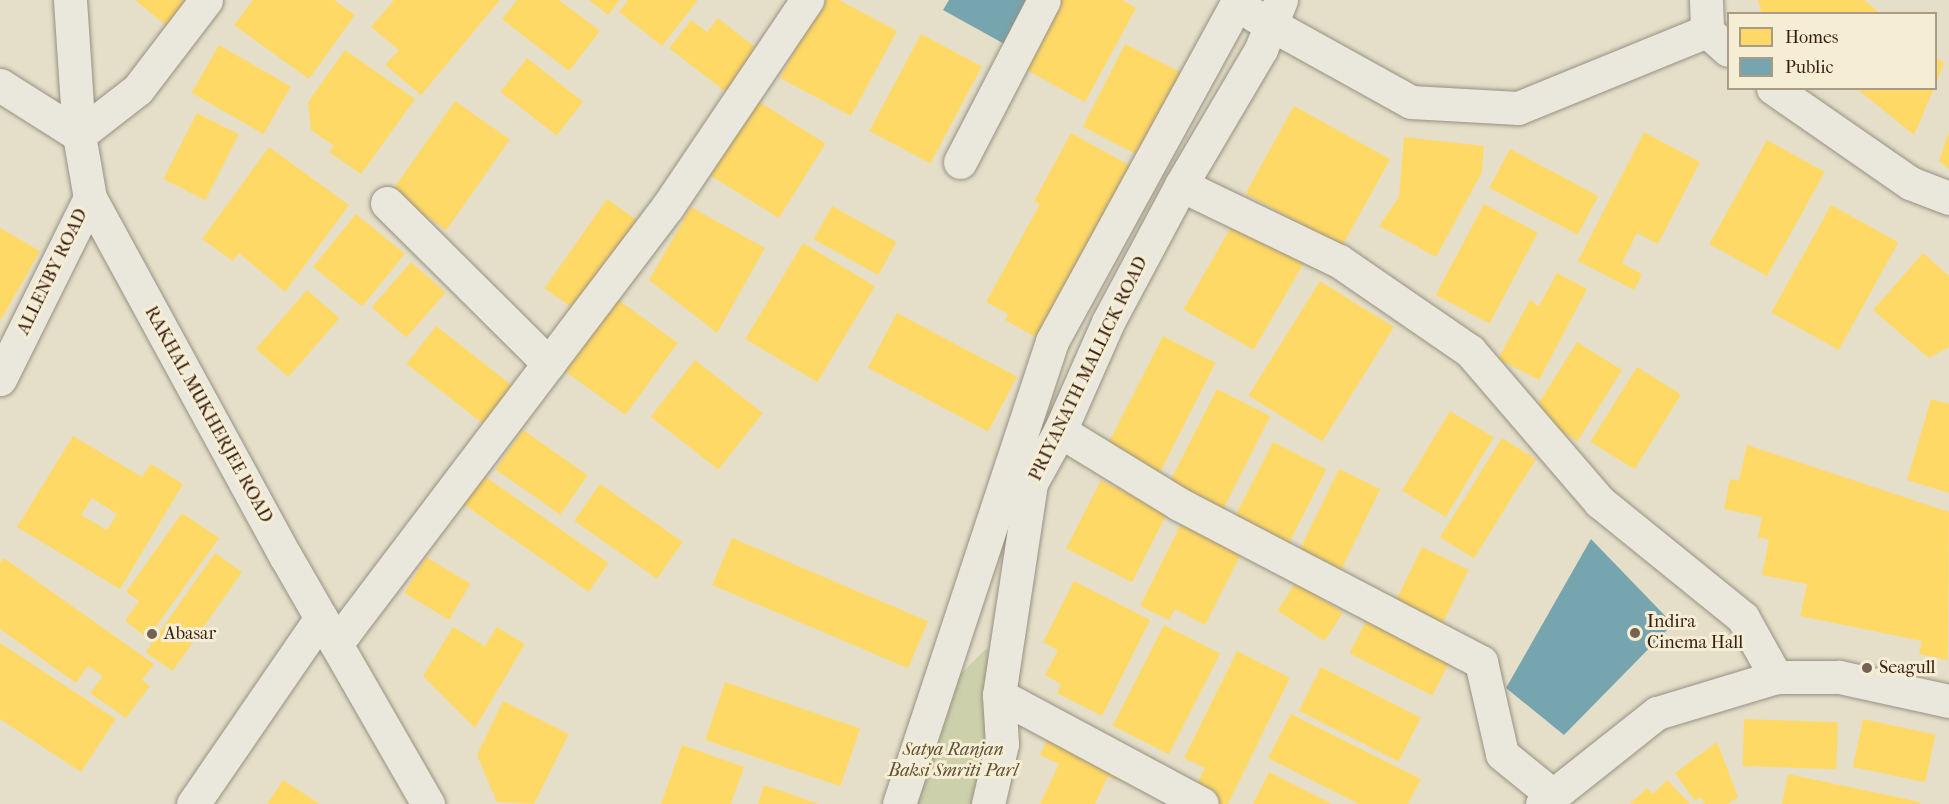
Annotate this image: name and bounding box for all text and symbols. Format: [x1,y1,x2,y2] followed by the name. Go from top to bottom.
[1727,12,1937,90] legend
[1785,27,1839,48] text: Homes
[1785,57,1833,78] text: Public
[13,205,93,339] street label: ALLENBY ROAD
[1025,253,1153,485] street label: PRIYANATH MALLICK ROAD
[139,303,277,527] street label: RAKHAL MUKHERJEE ROAD
[1647,612,1743,654] place label: Indira Cinema Hall
[164,623,216,645] place label: Abasar
[1628,626,1642,640] marker: Indira Cinema Hall
[145,627,159,641] marker: Abasar
[1879,657,1936,679] place label: Seagull
[1860,661,1874,675] marker: Seagull
[888,740,1018,783] park label: Satya Ranjan Baksi Smriti Parl

